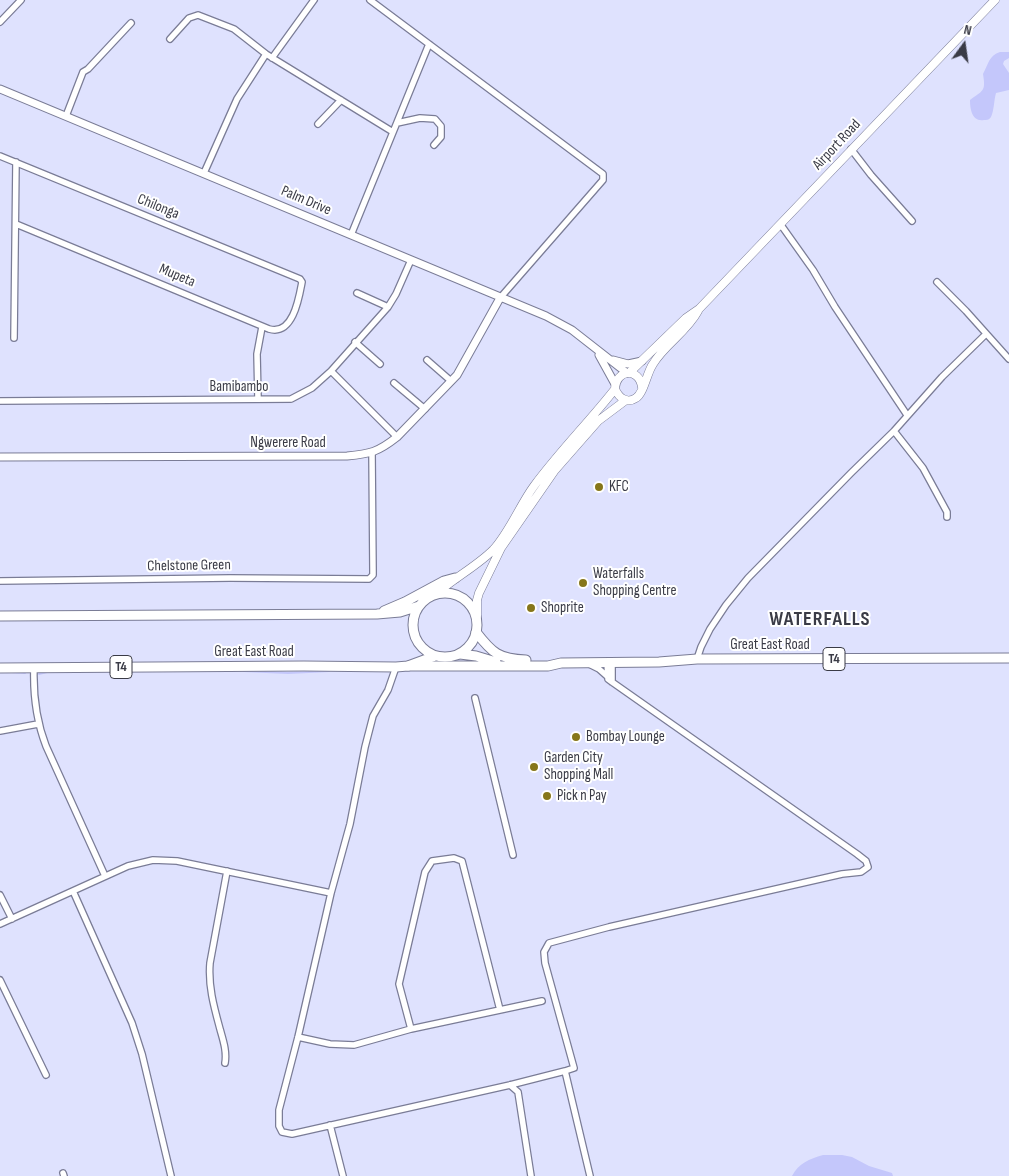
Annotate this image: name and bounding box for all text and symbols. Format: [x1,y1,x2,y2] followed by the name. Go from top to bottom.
[939,20,989,70] north arrow
[962,21,973,39] text: N
[809,116,865,174] street label: Airport Road
[278,182,334,220] street label: Palm Drive
[134,191,182,223] street label: Chilonga
[156,260,198,292] street label: Mupeta
[210,378,268,396] street label: Bamibambo
[250,434,326,452] street label: Ngwerere Road
[609,478,629,496] place label: KFC
[593,481,605,493] marker: KFC
[147,556,231,576] street label: Chelstone Green
[593,565,676,600] place label: Waterfalls Shopping Centre
[577,577,589,589] marker: Waterfalls Shopping Centre
[541,599,584,617] place label: Shoprite
[525,602,537,614] marker: Shoprite
[768,608,872,632] district label: WATERFALLS
[730,636,810,654] street label: Great East Road
[214,643,294,661] street label: Great East Road
[823,648,845,671] road number: T4
[110,656,132,679] road number: T4
[586,728,665,746] place label: Bombay Lounge
[570,731,582,743] marker: Bombay Lounge
[544,749,613,784] place label: Garden City Shopping Mall
[528,761,540,773] marker: Garden City Shopping Mall
[557,787,607,805] place label: Pick n Pay
[541,790,553,802] marker: Pick n Pay

